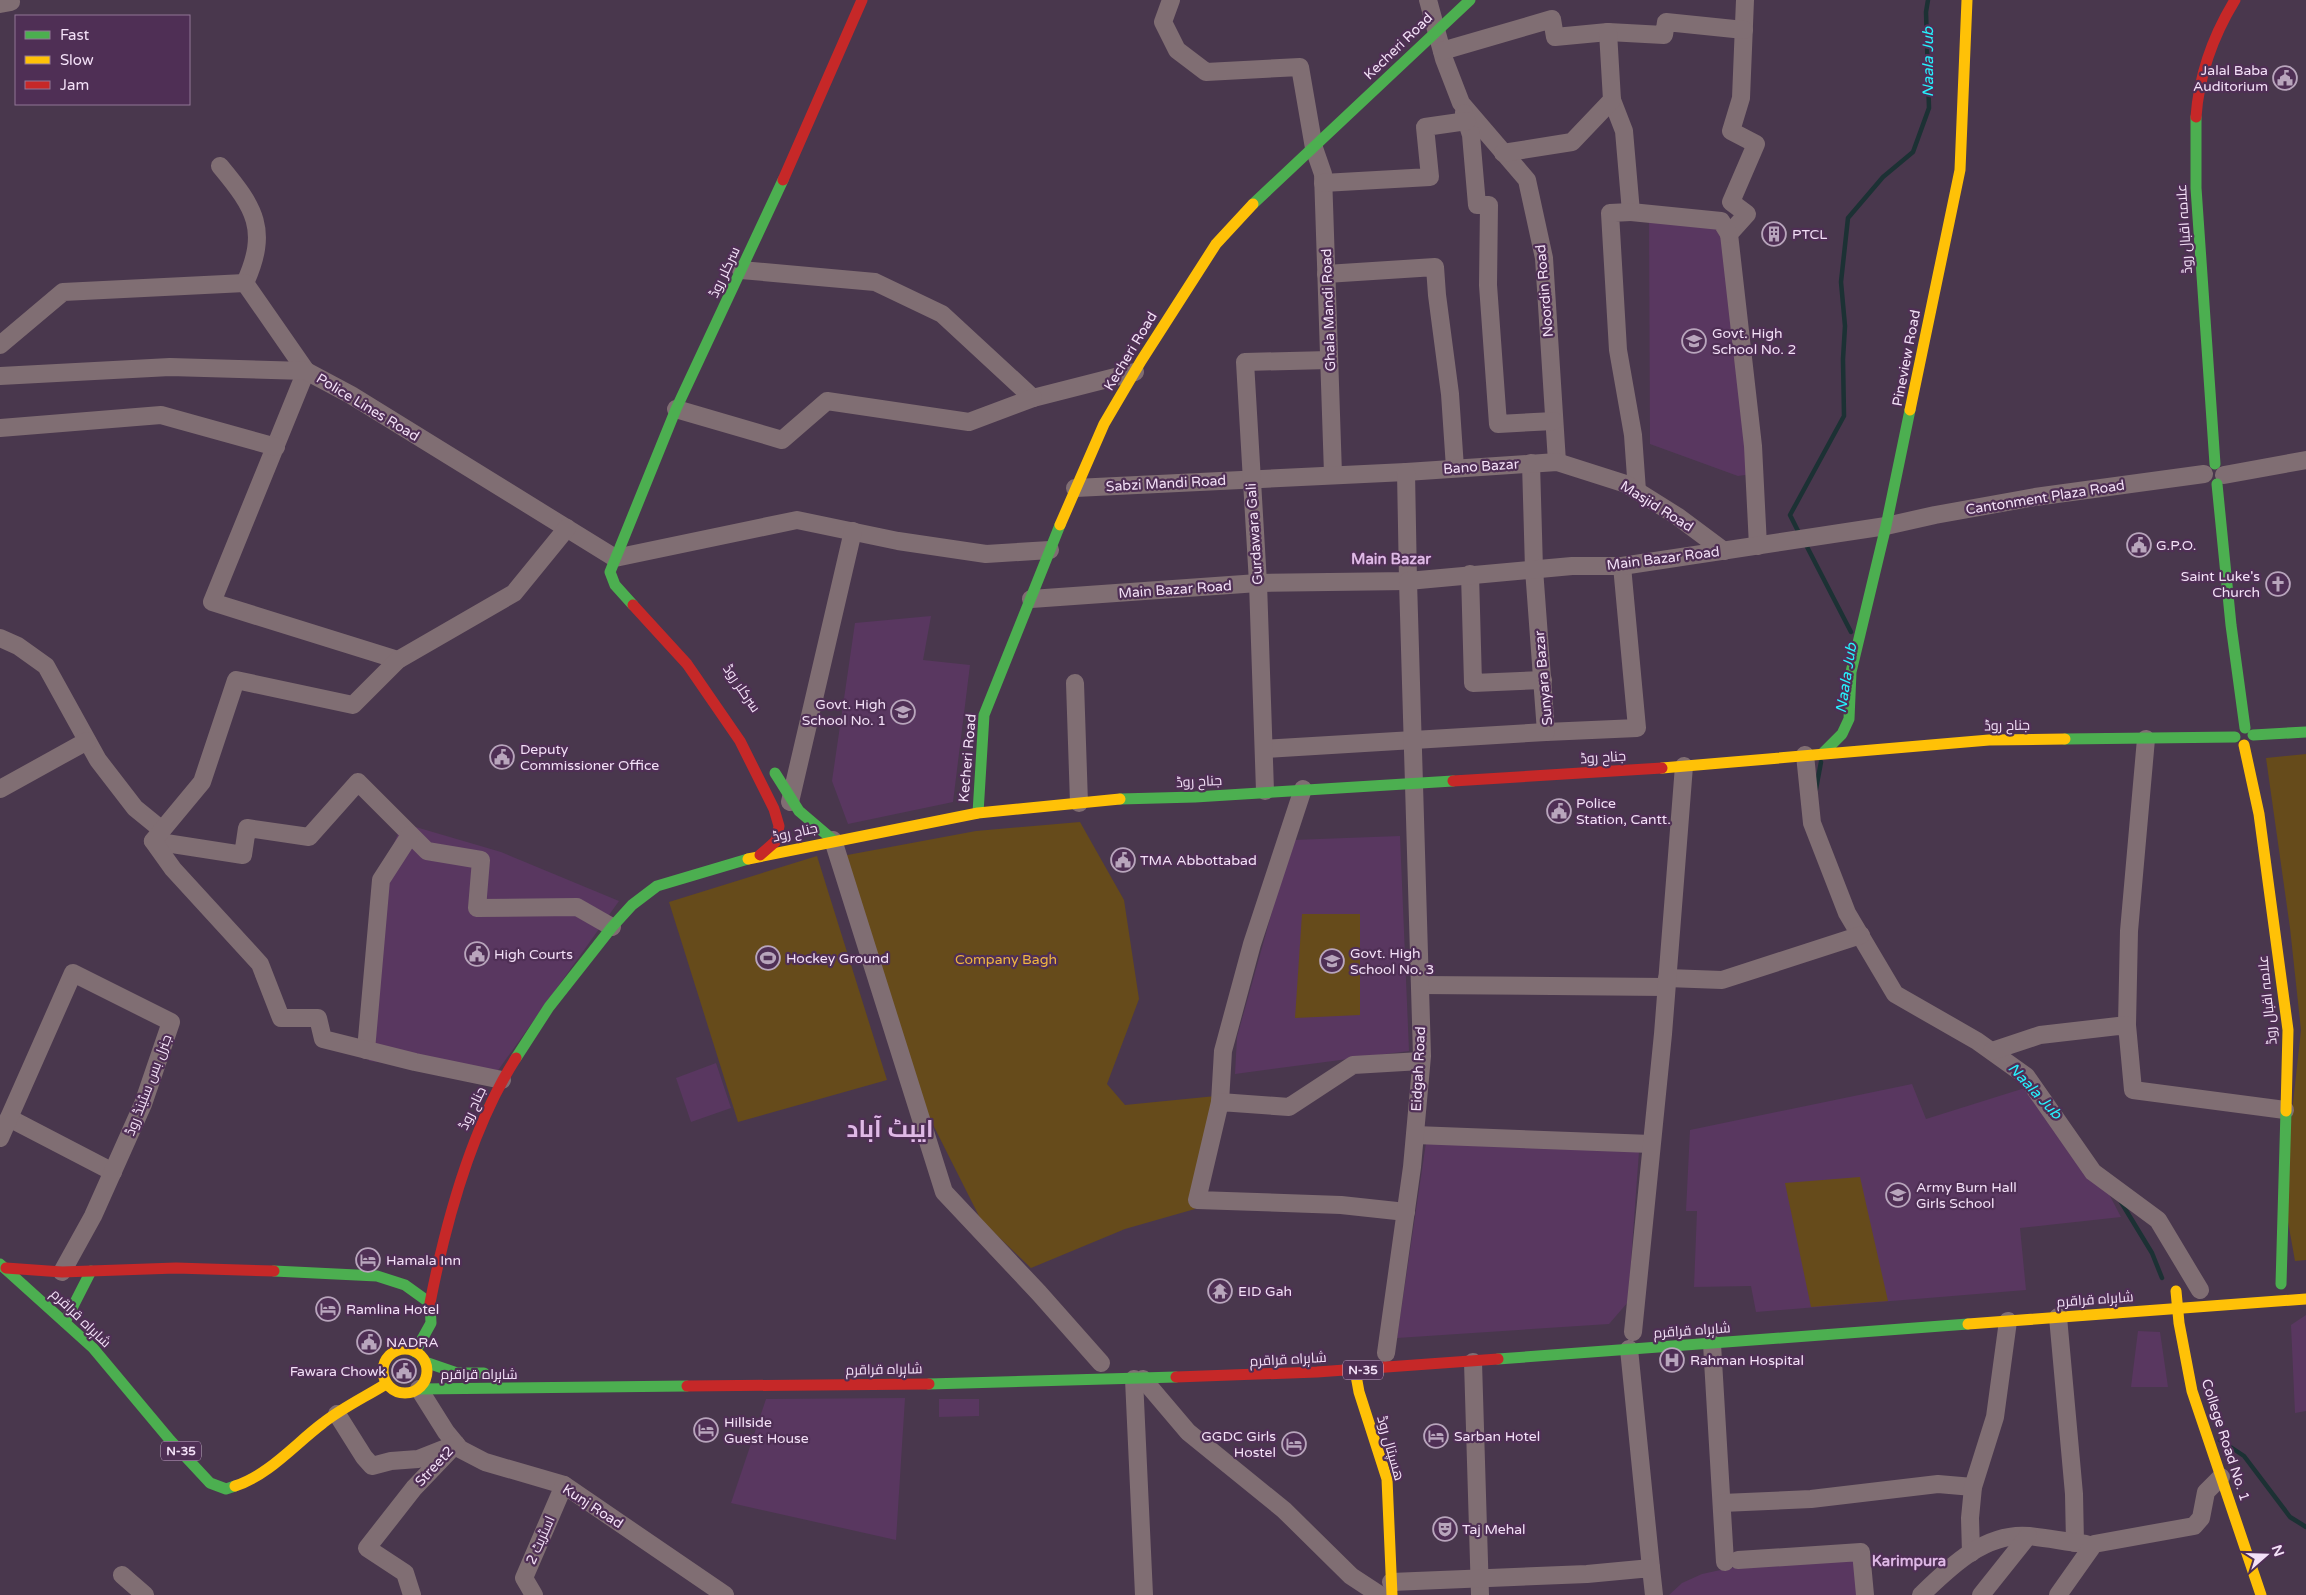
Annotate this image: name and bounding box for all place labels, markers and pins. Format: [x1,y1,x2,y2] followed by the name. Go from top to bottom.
[2193,62,2268,95] place label: Jalal Baba Auditorium
[2272,65,2298,91] public building icon: Jalal Baba Auditorium
[1761,221,1787,247] building icon: PTCL
[1792,226,1827,243] place label: PTCL
[1712,325,1796,358] place label: Govt. High School No. 2
[1681,328,1707,354] school or university icon: Govt. High School No. 2
[2126,532,2152,558] public building icon: G.P.O.
[2156,537,2197,554] place label: G.P.O.
[2181,568,2260,601] place label: Saint Luke's Church
[2265,571,2291,597] church icon: Saint Luke's Church
[802,696,886,729] place label: Govt. High School No. 1
[890,699,916,725] school or university icon: Govt. High School No. 1
[520,741,659,774] place label: Deputy Commissioner Office
[489,744,515,770] public building icon: Deputy Commissioner Office
[1576,795,1671,828] place label: Police Station, Cantt.
[1546,798,1572,824] public building icon: Police Station, Cantt.
[1110,847,1136,873] public building icon: TMA Abbottabad
[1140,852,1257,869] place label: TMA Abbottabad
[464,941,490,967] public building icon: High Courts
[755,945,781,971] sports icon: Hockey Ground
[1350,945,1434,978] place label: Govt. High School No. 3
[494,946,573,963] place label: High Courts
[1319,948,1345,974] school or university icon: Govt. High School No. 3
[786,950,889,967] place label: Hockey Ground
[1916,1179,2017,1212] place label: Army Burn Hall Girls School
[1885,1182,1911,1208] school or university icon: Army Burn Hall Girls School
[355,1247,381,1273] hotel icon: Hamala Inn
[386,1252,461,1269] place label: Hamala Inn
[1207,1278,1233,1304] temple icon: EID Gah
[1238,1283,1292,1300] place label: EID Gah
[315,1296,341,1322] hotel icon: Ramlina Hotel
[346,1301,439,1318] place label: Ramlina Hotel
[356,1329,382,1355] public building icon: NADRA
[386,1334,439,1351] place label: NADRA
[1659,1347,1685,1373] hospital icon: Rahman Hospital
[1690,1352,1804,1369] place label: Rahman Hospital
[391,1358,417,1384] public building icon: Fawara Chowk
[290,1363,386,1380] place label: Fawara Chowk
[724,1414,809,1447] place label: Hillside Guest House
[693,1417,719,1443] hotel icon: Hillside Guest House
[1423,1423,1449,1449] hotel icon: Sarban Hotel
[1201,1428,1276,1461] place label: GGDC Girls Hostel
[1454,1428,1540,1445] place label: Sarban Hotel
[1281,1431,1307,1457] hotel icon: GGDC Girls Hostel
[1432,1516,1458,1542] theatre icon: Taj Mehal
[1462,1521,1526,1538] place label: Taj Mehal

